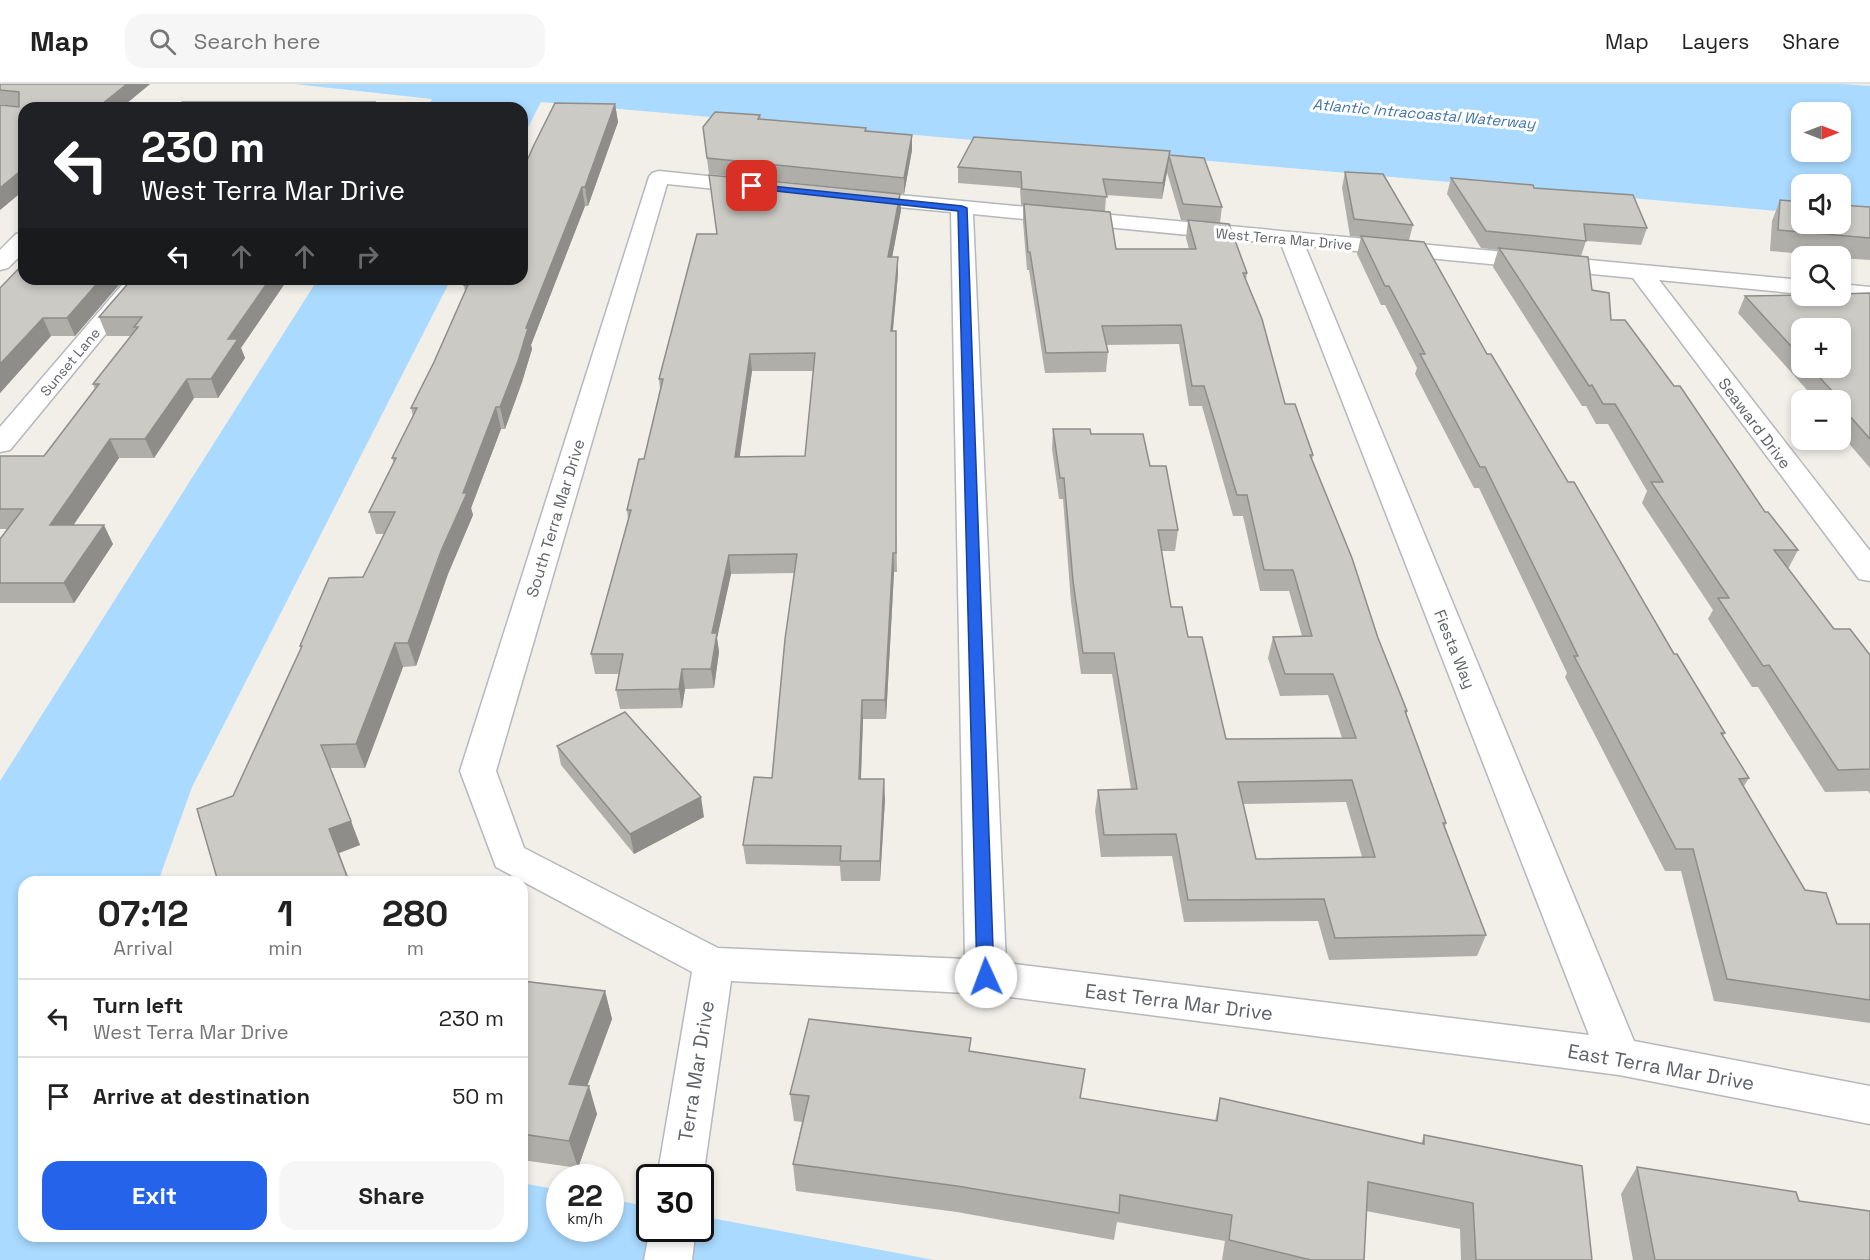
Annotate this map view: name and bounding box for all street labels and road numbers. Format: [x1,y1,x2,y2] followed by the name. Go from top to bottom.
[1215,224,1353,254] street label: West Terra Mar Drive
[36,324,104,400] street label: Sunset Lane
[1714,374,1796,473] street label: Seaward Drive
[521,437,590,600] street label: South Terra Mar Drive
[1429,607,1480,692] street label: Fiesta Way
[1084,978,1274,1026] street label: East Terra Mar Drive
[672,999,720,1143] street label: Terra Mar Drive
[1566,1038,1756,1096] street label: East Terra Mar Drive

